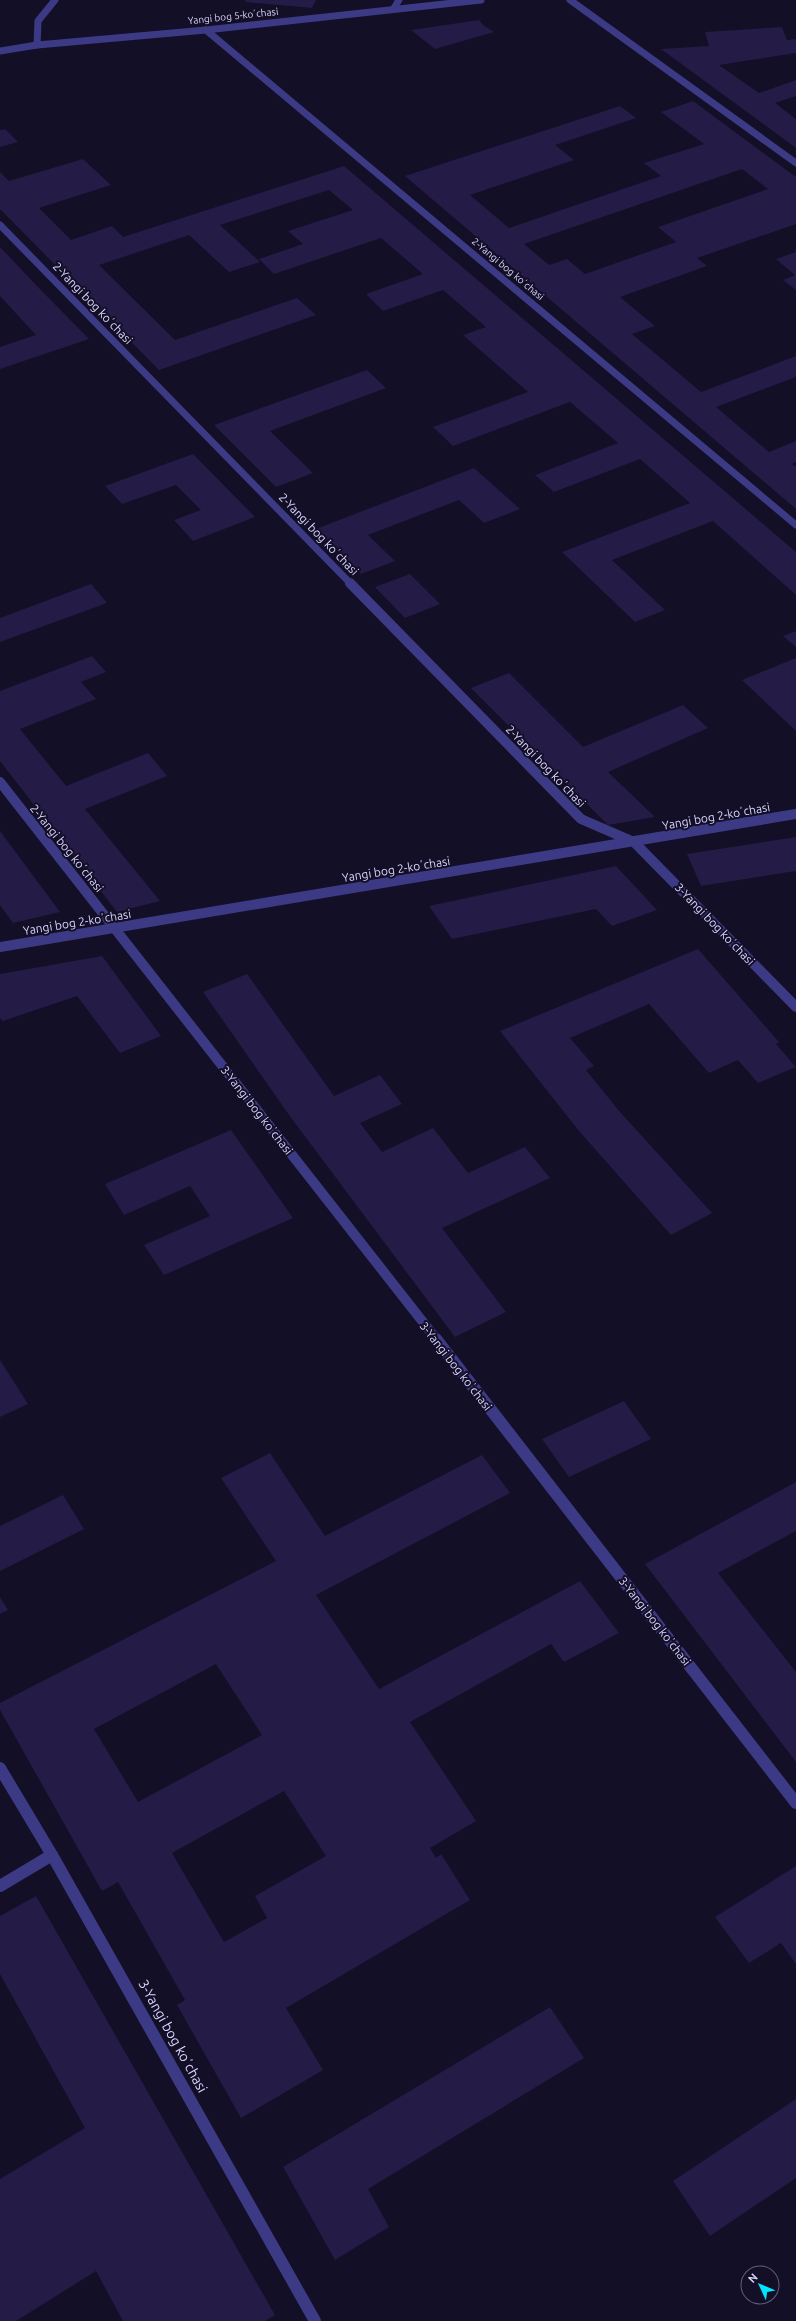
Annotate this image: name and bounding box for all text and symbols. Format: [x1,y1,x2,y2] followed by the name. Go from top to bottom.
[187,6,279,26] street label: Yangi bog 5-koʼchasi
[470,236,546,302] street label: 2-Yangi bog koʼchasi
[51,259,135,347] street label: 2-Yangi bog koʼchasi
[277,490,361,578] street label: 2-Yangi bog koʼchasi
[504,722,588,810] street label: 2-Yangi bog koʼchasi
[661,800,771,832] street label: Yangi bog 2-koʼchasi
[28,802,106,894] street label: 2-Yangi bog koʼchasi
[341,854,451,884] street label: Yangi bog 2-koʼchasi
[673,880,757,968] street label: 3-Yangi bog koʼchasi
[22,907,132,937] street label: Yangi bog 2-koʼchasi
[218,1063,296,1157] street label: 3-Yangi bog koʼchasi
[417,1319,495,1413] street label: 3-Yangi bog koʼchasi
[616,1574,694,1668] street label: 3-Yangi bog koʼchasi
[135,1977,211,2095] street label: 3-Yangi bog koʼchasi
[740,2265,780,2305] north arrow
[746,2271,760,2285] text: N

